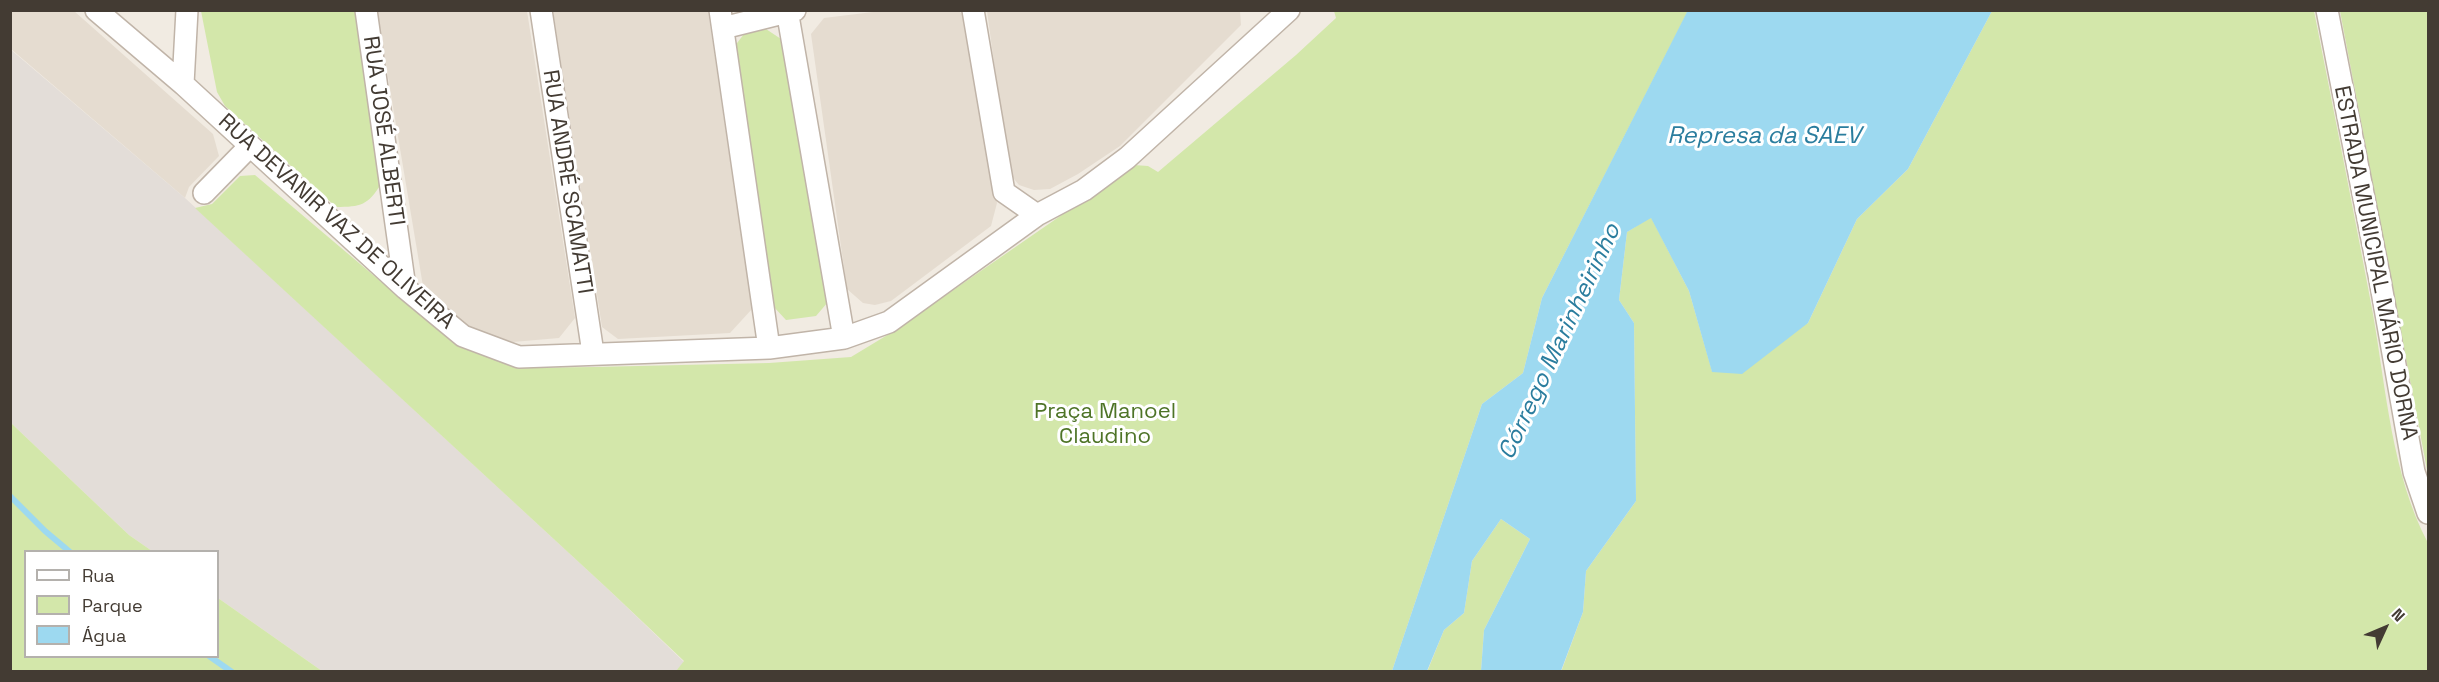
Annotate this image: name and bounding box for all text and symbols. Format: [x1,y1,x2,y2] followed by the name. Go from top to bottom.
[357,34,409,228] street label: RUA JOSÉ ALBERTI
[536,68,598,296] street label: RUA ANDRÉ SCAMATTI
[2328,83,2422,443] street label: ESTRADA MUNICIPAL MÁRIO DORNA
[212,109,460,335] street label: RUA DEVANIR VAZ DE OLIVEIRA
[1667,122,1861,150] water label: Represa da SAEV
[1493,220,1627,464] water label: Córrego Marinheirinho
[1034,399,1176,451] park label: Praça Manoel Claudino
[24,550,219,658] legend
[82,564,115,587] text: Rua
[82,594,143,617] text: Parque
[2355,598,2415,658] north arrow
[2387,604,2410,626] text: N
[82,624,126,647] text: Água

